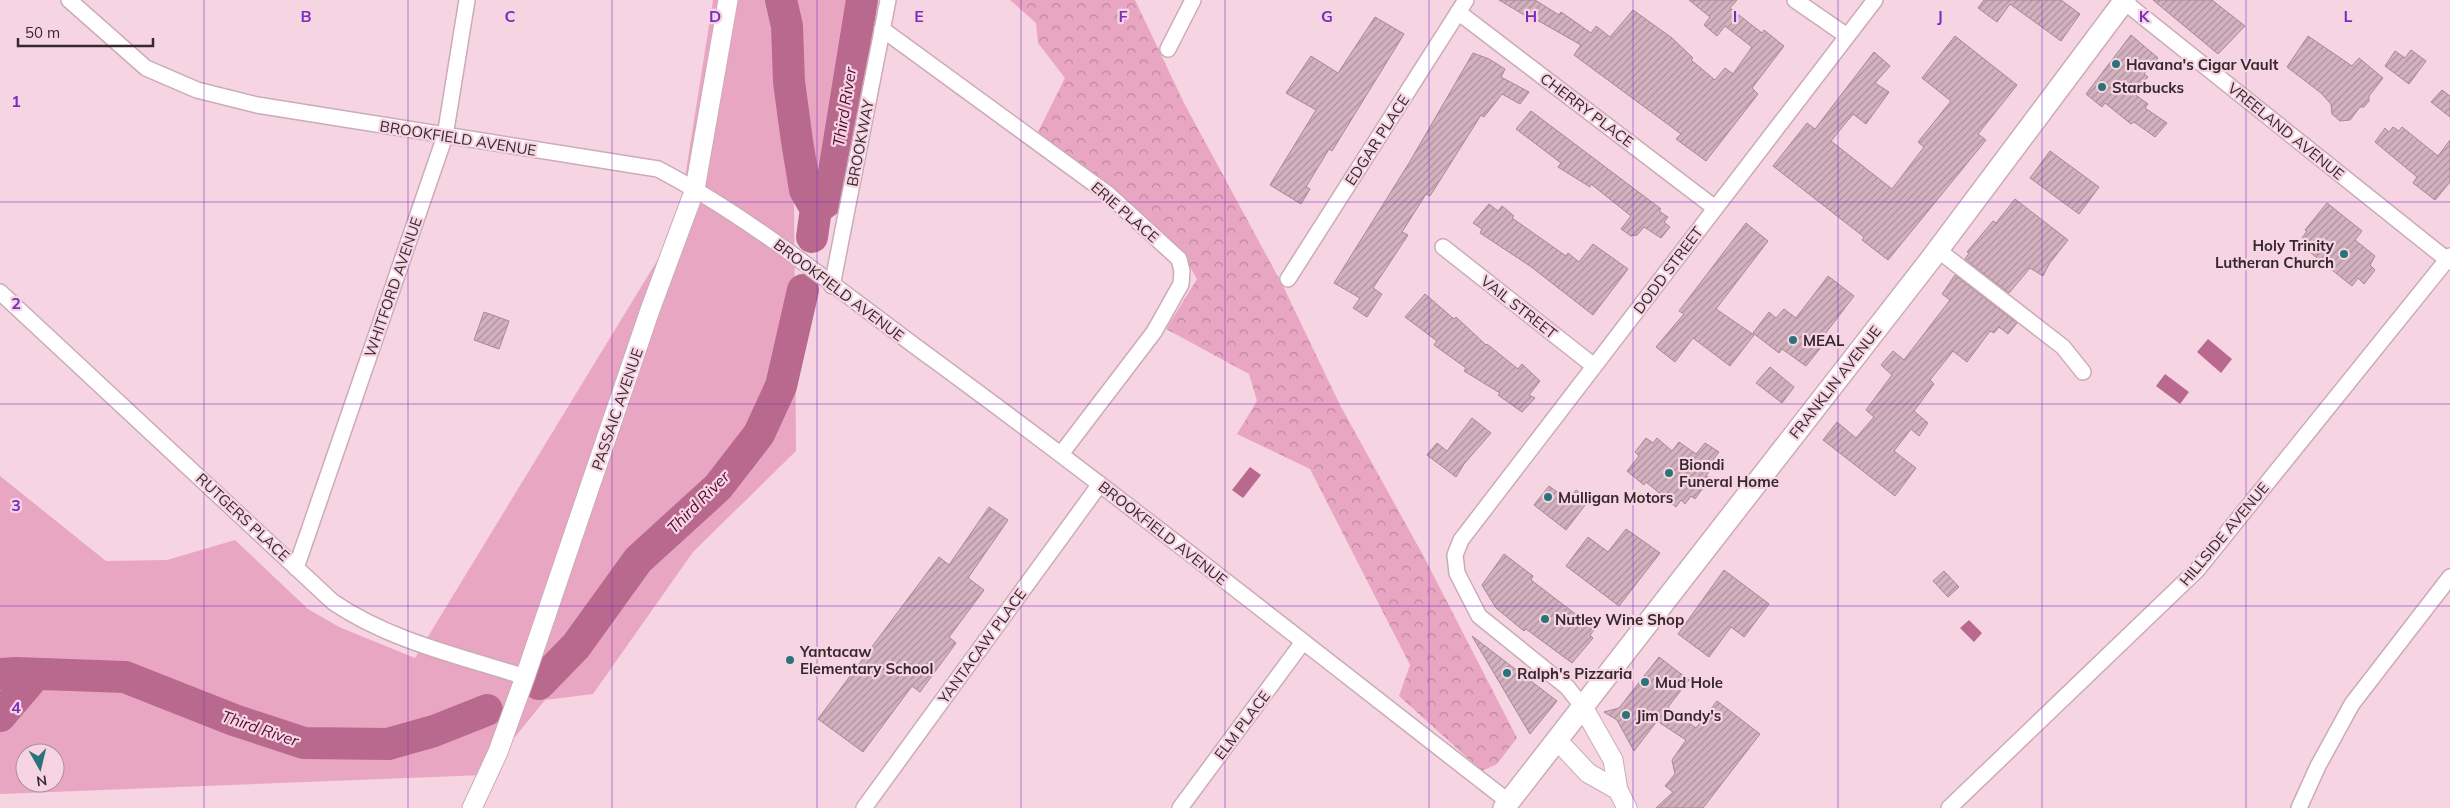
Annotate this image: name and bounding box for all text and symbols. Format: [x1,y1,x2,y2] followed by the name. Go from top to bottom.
[300,6,312,26] text: B
[505,6,516,26] text: C
[709,6,721,26] text: D
[914,6,924,26] text: E
[1118,6,1128,26] text: F
[1321,6,1333,26] text: G
[1525,6,1537,26] text: H
[1733,6,1737,26] text: I
[1937,6,1943,26] text: J
[2139,6,2151,26] text: K
[2344,6,2353,26] text: L
[18,15,152,47] scale bar
[25,23,60,42] text: 50 m
[2126,55,2279,74] place label: Havana's Cigar Vault
[2110,58,2122,70] marker: Havana's Cigar Vault
[828,65,860,148] water label: Third River
[1537,69,1638,151] street label: CHERRY PLACE
[2112,78,2184,97] place label: Starbucks
[2224,78,2348,184] street label: VREELAND AVENUE
[2096,81,2108,93] marker: Starbucks
[11,91,21,111] text: 1
[1341,91,1413,189] street label: EDGAR PLACE
[842,97,878,188] street label: BROOKWAY
[378,116,538,160] street label: BROOKFIELD AVENUE
[1087,177,1163,247] street label: ERIE PLACE
[360,214,426,360] street label: WHITFORD AVENUE
[1629,223,1707,317] street label: DODD STREET
[770,235,908,345] street label: BROOKFIELD AVENUE
[2215,236,2335,272] place label: Holy Trinity Lutheran Church
[2338,248,2350,260] marker: Holy Trinity Lutheran Church
[1477,271,1561,343] street label: VAIL STREET
[11,293,21,313] text: 2
[1785,322,1885,442] street label: FRANKLIN AVENUE
[1803,331,1845,350] place label: MEAL
[1787,334,1799,346] marker: MEAL
[587,345,647,473] street label: PASSAIC AVENUE
[1679,455,1779,491] place label: Biondi Funeral Home
[663,466,734,537] water label: Third River
[1663,467,1675,479] marker: Biondi Funeral Home
[192,469,294,565] street label: RUTGERS PLACE
[1095,477,1231,589] street label: BROOKFIELD AVENUE
[2175,478,2273,590] street label: HILLSIDE AVENUE
[1558,488,1673,507] place label: Mulligan Motors
[1542,491,1554,503] marker: Mulligan Motors
[11,495,21,515] text: 3
[933,585,1030,708] street label: YANTACAW PLACE
[1555,610,1684,629] place label: Nutley Wine Shop
[1539,613,1551,625] marker: Nutley Wine Shop
[799,642,933,678] place label: Yantacaw Elementary School
[784,654,796,666] marker: Yantacaw Elementary School
[1517,664,1632,683] place label: Ralph's Pizzaria
[1501,667,1513,679] marker: Ralph's Pizzaria
[1655,673,1723,692] place label: Mud Hole
[1639,676,1651,688] marker: Mud Hole
[1210,687,1274,763] street label: ELM PLACE
[11,697,21,717] text: 4
[219,706,302,751] water label: Third River
[1636,706,1721,725] place label: Jim Dandy's
[1620,709,1632,721] marker: Jim Dandy's
[15,743,65,793] north arrow
[35,771,48,791] text: N

